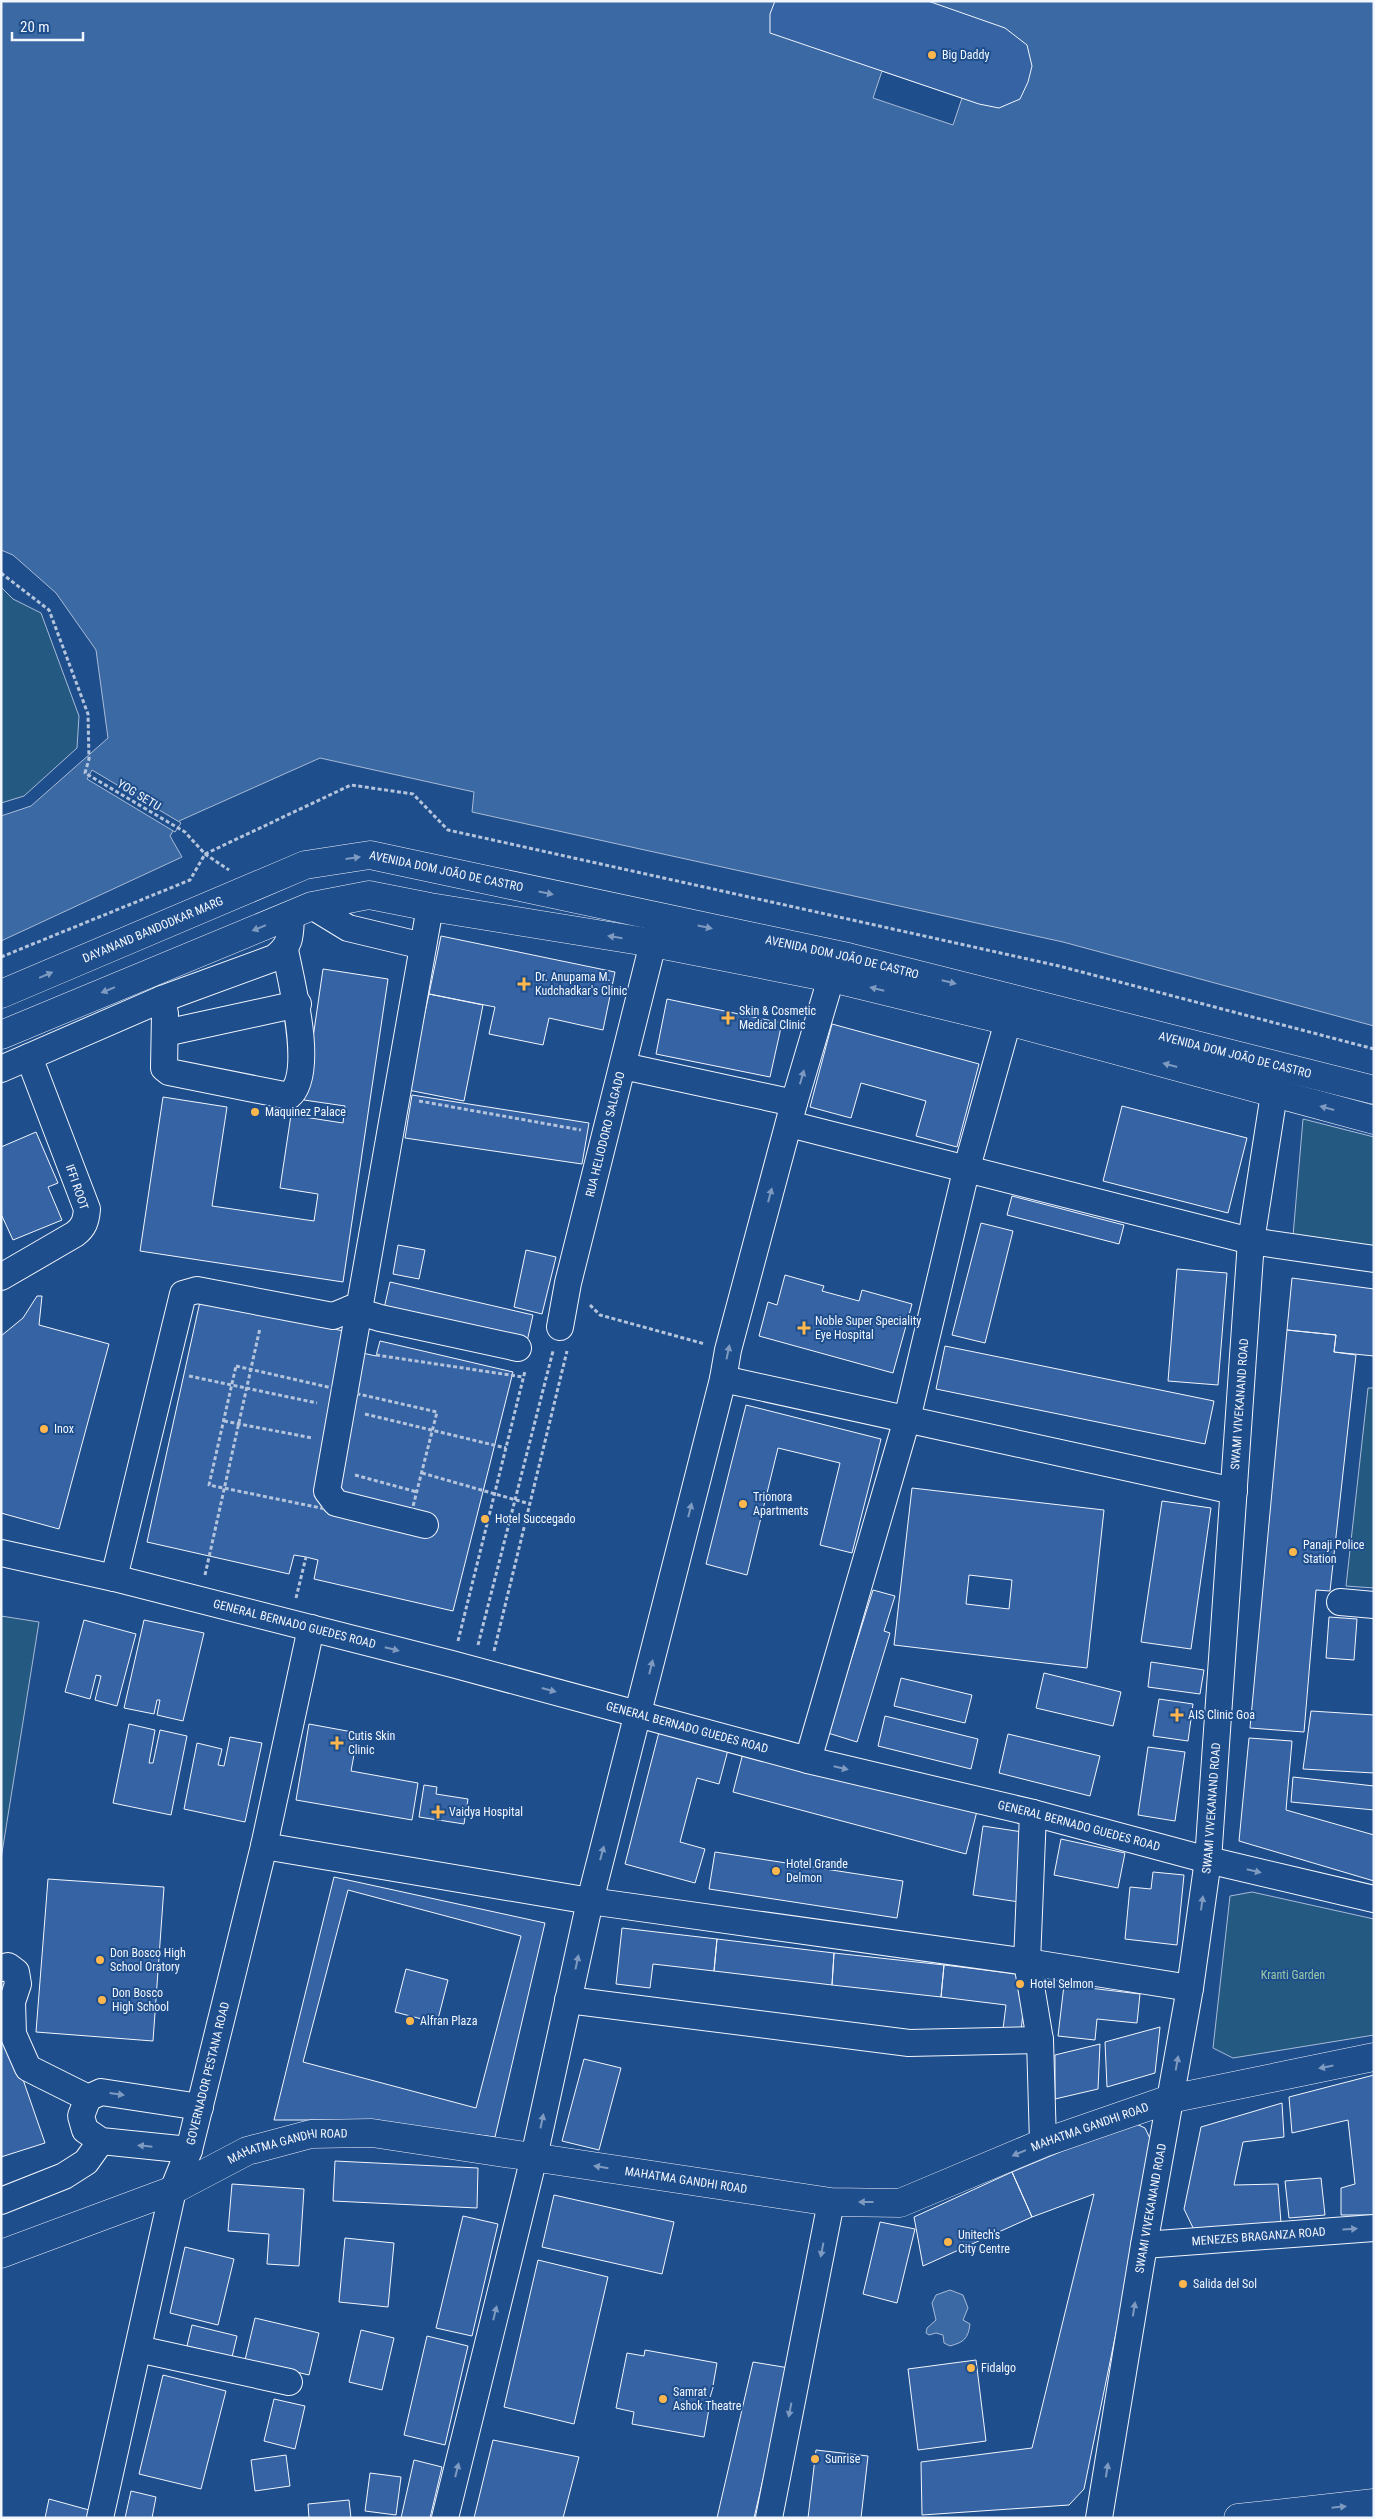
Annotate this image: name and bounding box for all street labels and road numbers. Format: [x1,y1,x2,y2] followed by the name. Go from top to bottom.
[115,777,164,814] street label: YOG SETU
[368,848,525,895] street label: AVENIDA DOM JOÃO DE CASTRO
[80,894,225,966] street label: DAYANAND BANDODKAR MARG
[764,933,920,982] street label: AVENIDA DOM JOÃO DE CASTRO
[1157,1029,1313,1081] street label: AVENIDA DOM JOÃO DE CASTRO
[583,1070,628,1199] street label: RUA HELIODORO SALGADO
[63,1162,91,1212] street label: IFFI ROOT
[1228,1338,1251,1470] street label: SWAMI VIVEKANAND ROAD
[212,1597,377,1651] street label: GENERAL BERNADO GUEDES ROAD
[604,1699,770,1756] street label: GENERAL BERNADO GUEDES ROAD
[1199,1742,1223,1875] street label: SWAMI VIVEKANAND ROAD
[996,1798,1162,1854] street label: GENERAL BERNADO GUEDES ROAD
[183,2000,232,2146] street label: GOVERNADOR PESTANA ROAD
[1029,2100,1151,2154] street label: MAHATMA GANDHI ROAD
[225,2126,348,2167] street label: MAHATMA GANDHI ROAD
[1132,2142,1169,2274] street label: SWAMI VIVEKANAND ROAD
[624,2164,748,2196] street label: MAHATMA GANDHI ROAD
[1191,2225,1326,2248] street label: MENEZES BRAGANZA ROAD

